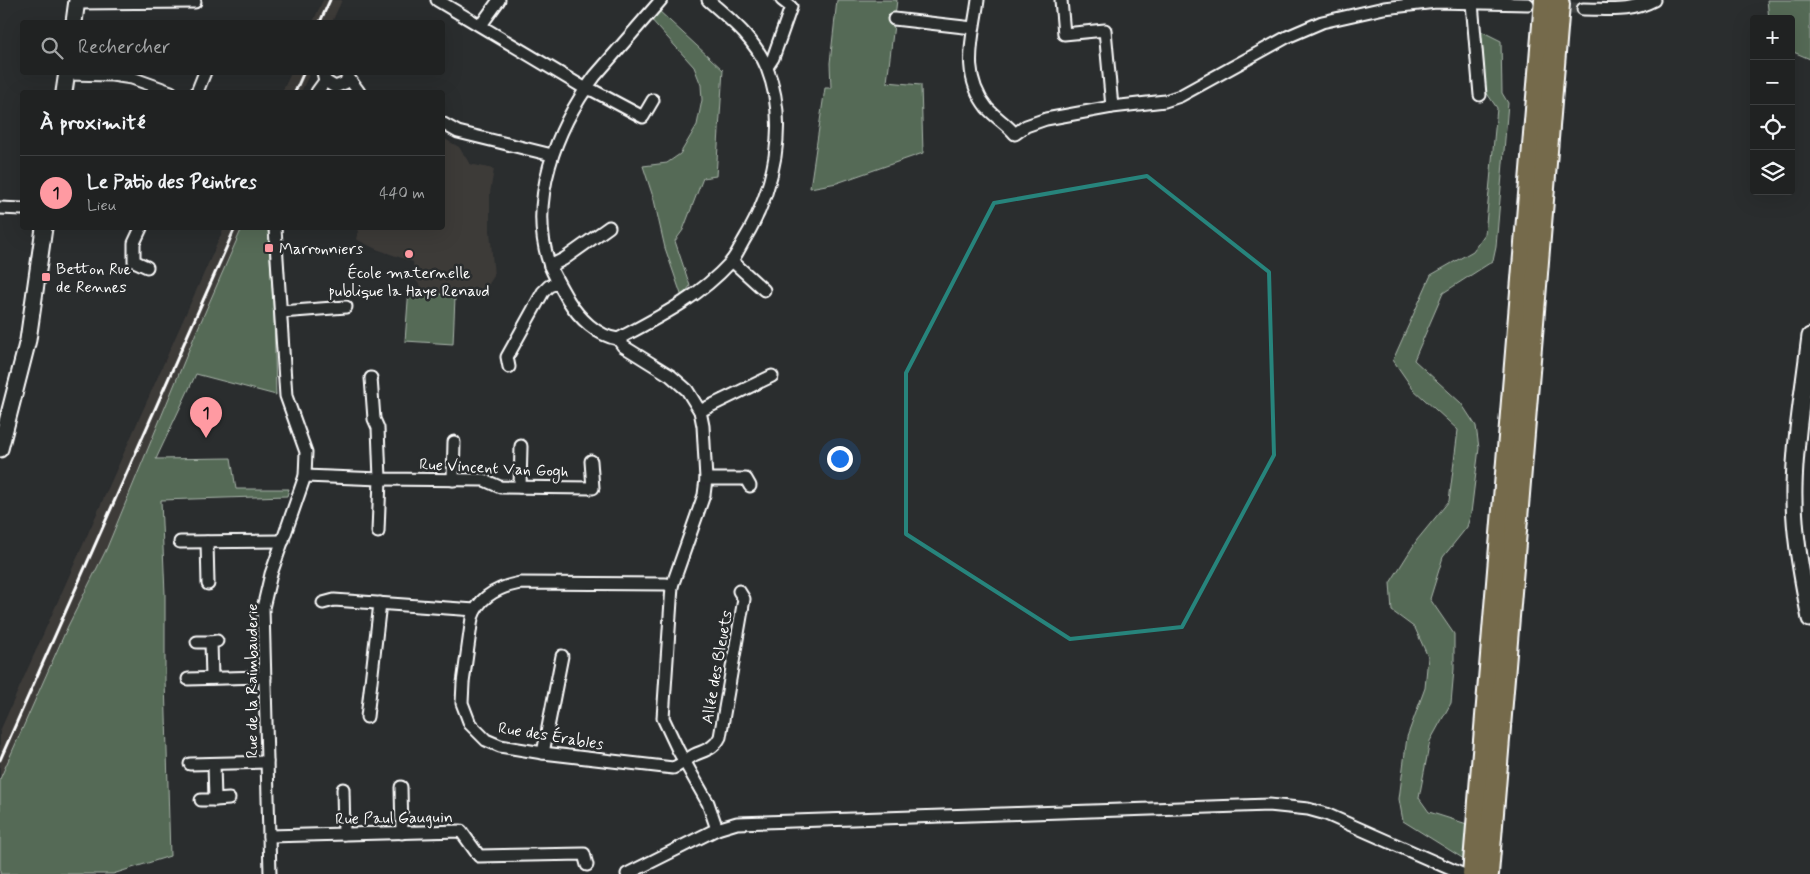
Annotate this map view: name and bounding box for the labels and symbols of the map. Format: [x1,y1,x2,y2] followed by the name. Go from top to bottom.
[279,239,363,260] place label: Marronniers
[263,242,275,254] marker: Marronniers
[403,248,415,260] marker: École maternelle publique la Haye Renaud
[56,259,131,298] place label: Betton Rue de Rennes
[328,263,490,302] place label: École maternelle publique la Haye Renaud
[40,271,52,283] marker: Betton Rue de Rennes
[190,397,222,438] pin: 1
[827,446,853,472] your location
[419,454,569,484] street label: Rue Vincent Van Gogh
[242,603,263,759] street label: Rue de la Raimbauderie
[697,609,738,726] street label: Allée des Bleuets
[497,718,605,755] street label: Rue des Érables
[335,807,453,830] street label: Rue Paul Gauguin

